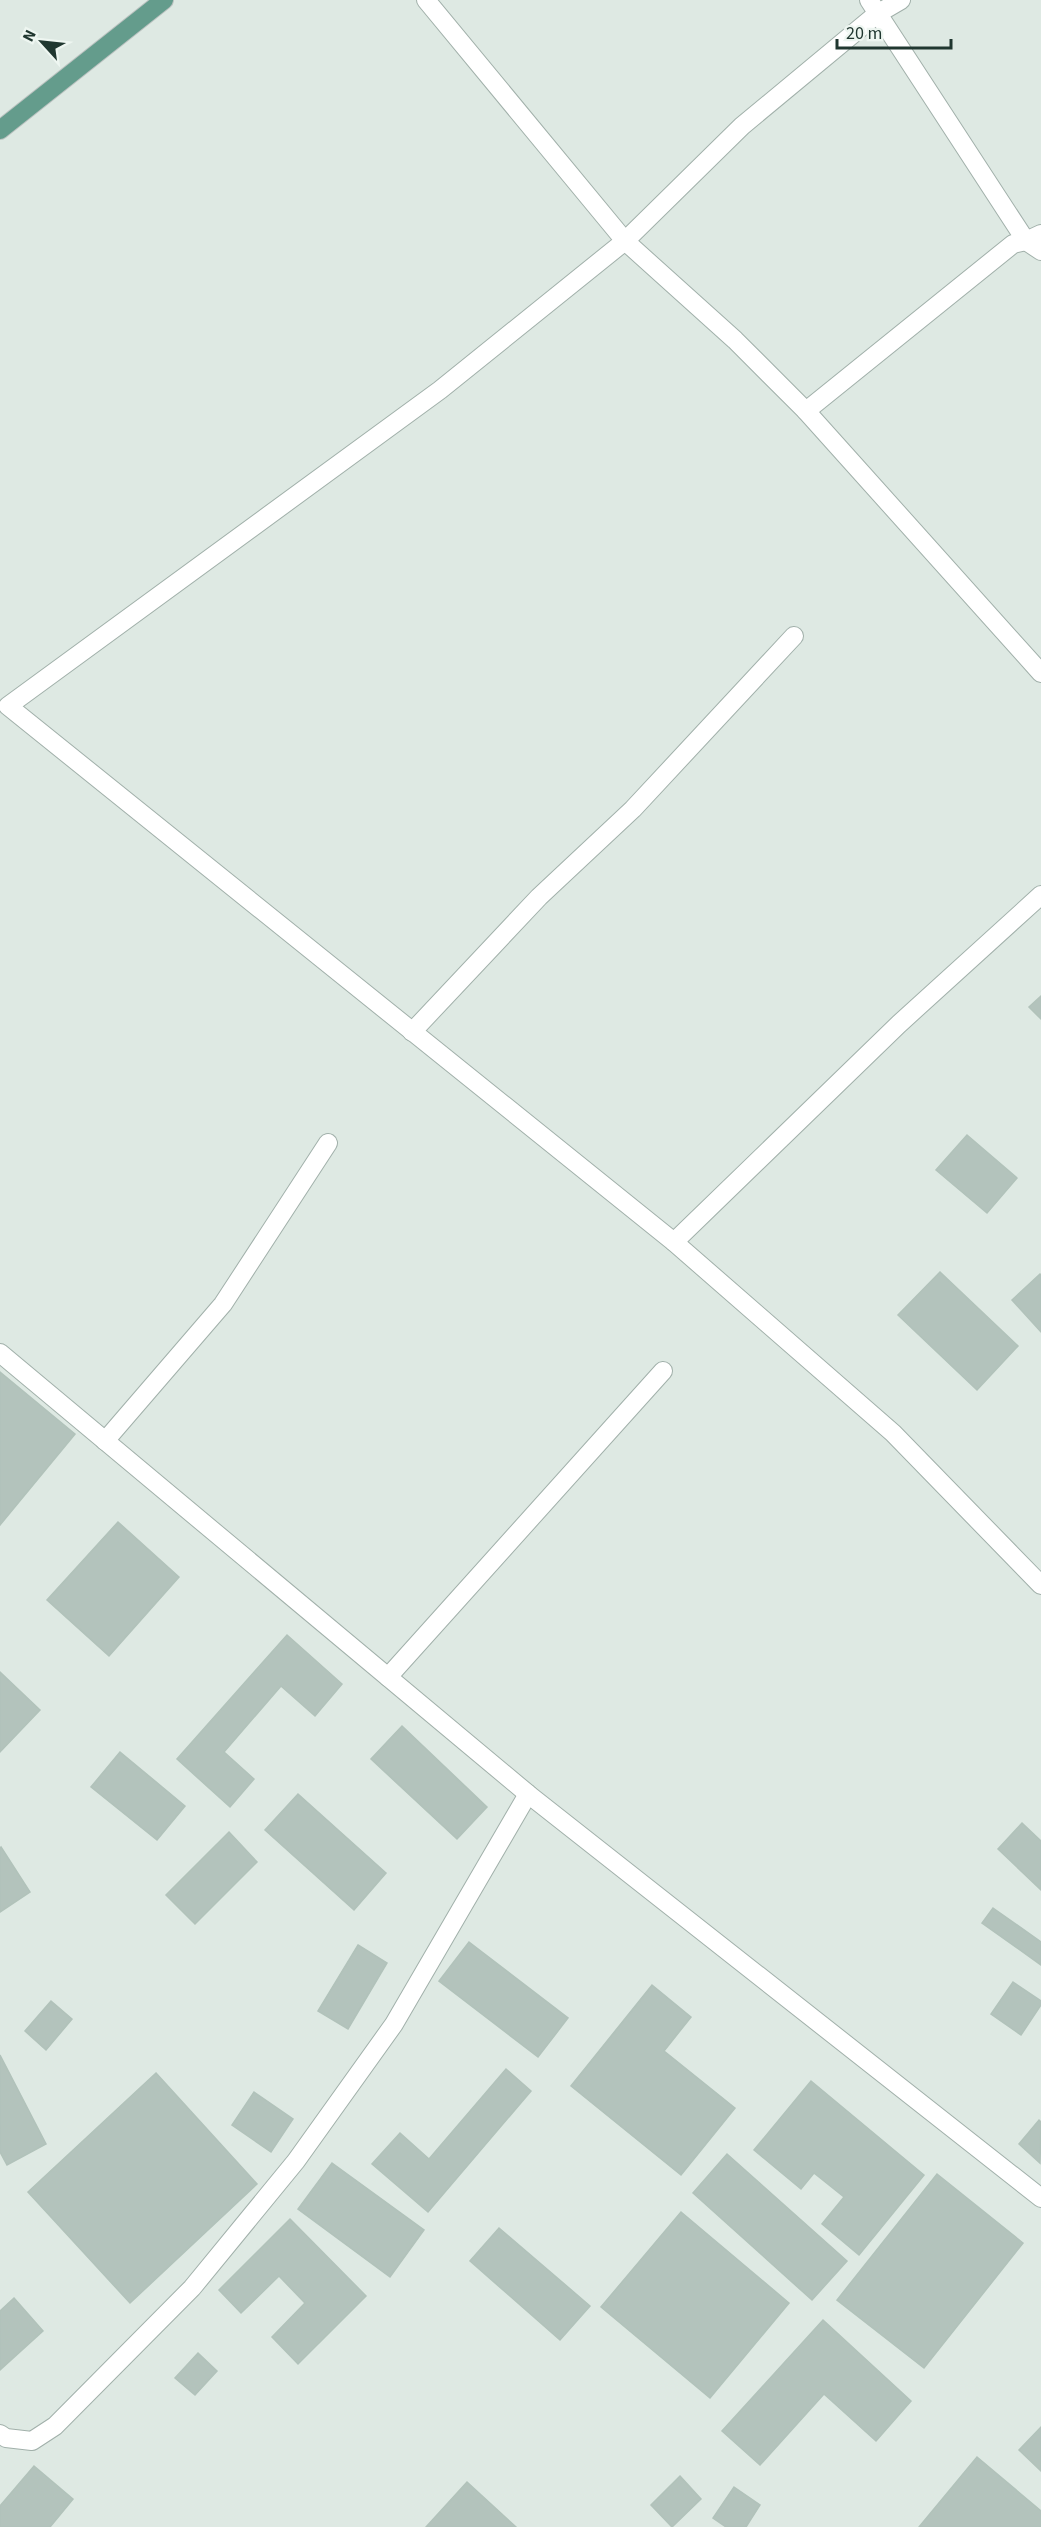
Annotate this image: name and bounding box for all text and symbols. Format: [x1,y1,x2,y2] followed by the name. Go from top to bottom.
[12,12,72,72] north arrow
[837,12,951,50] scale bar
[846,21,882,46] text: 20 m
[17,26,42,45] text: N

